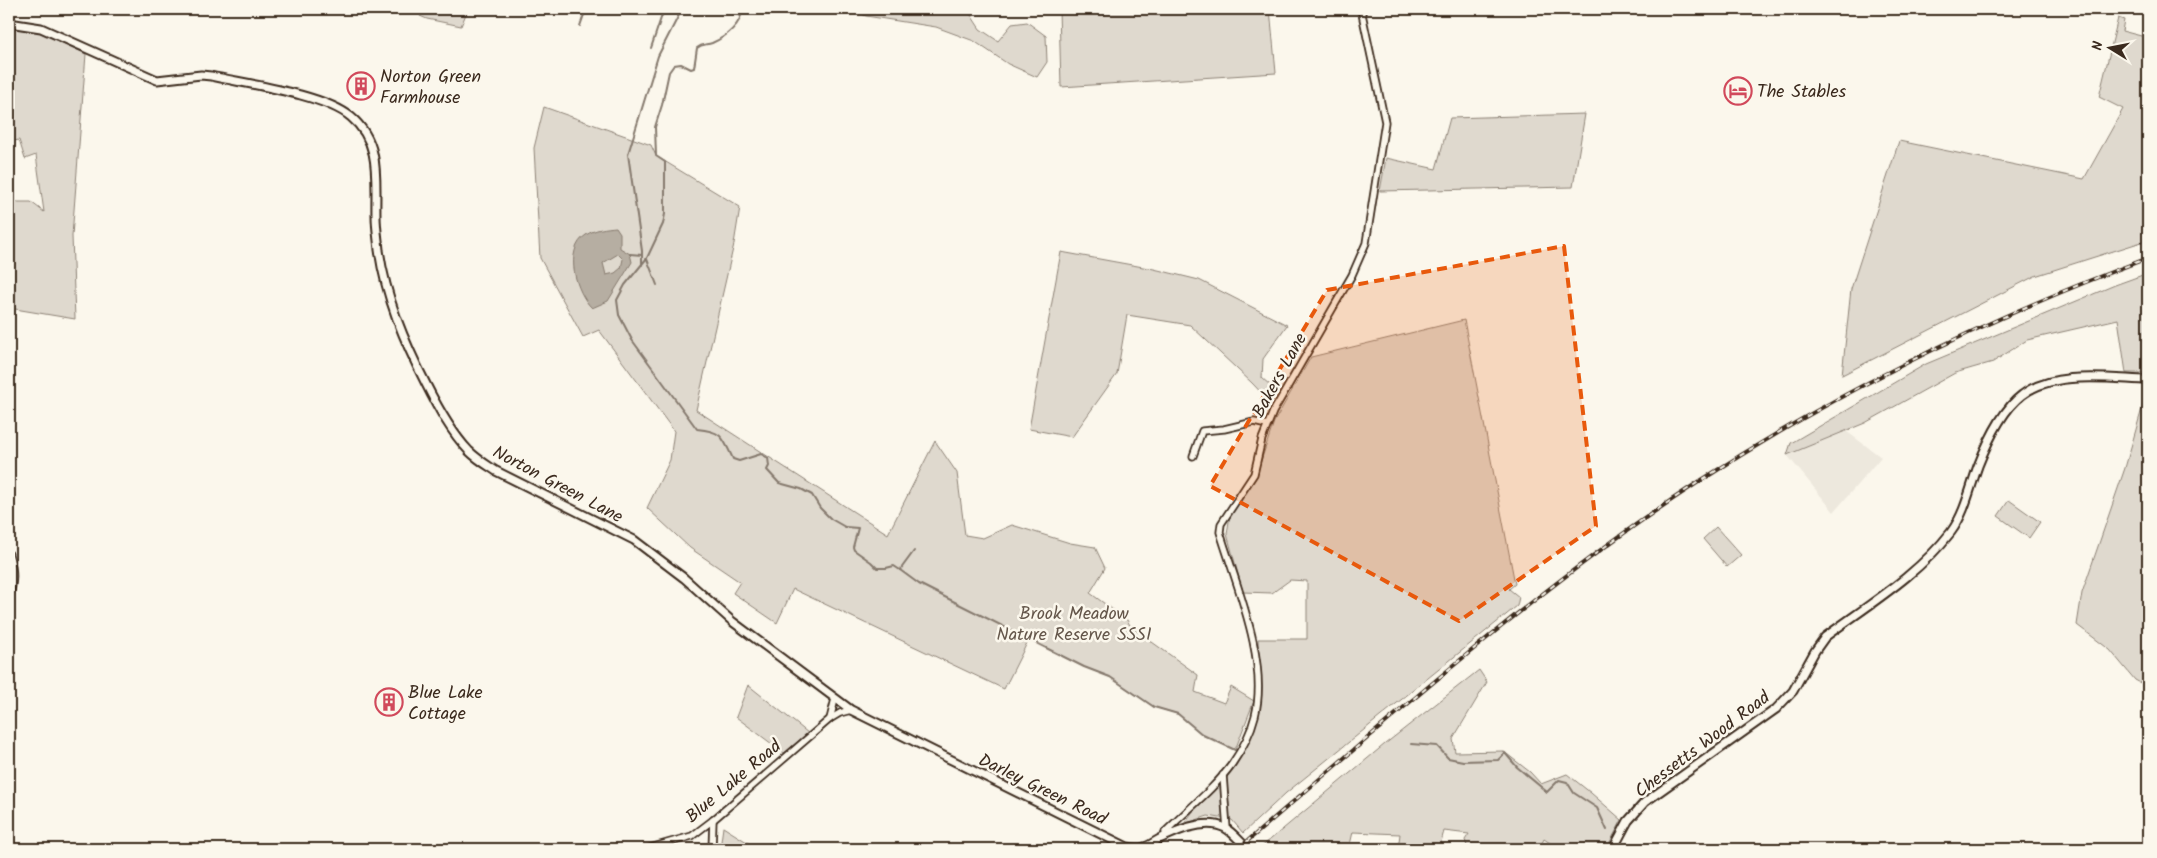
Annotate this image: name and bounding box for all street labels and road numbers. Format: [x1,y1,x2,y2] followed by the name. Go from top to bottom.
[1245,328,1316,424] street label: Bakers Lane
[487,439,628,532] street label: Norton Green Lane
[1629,684,1778,806] street label: Chessetts Wood Road
[679,732,789,831] street label: Blue Lake Road
[973,747,1113,835] street label: Darley Green Road

